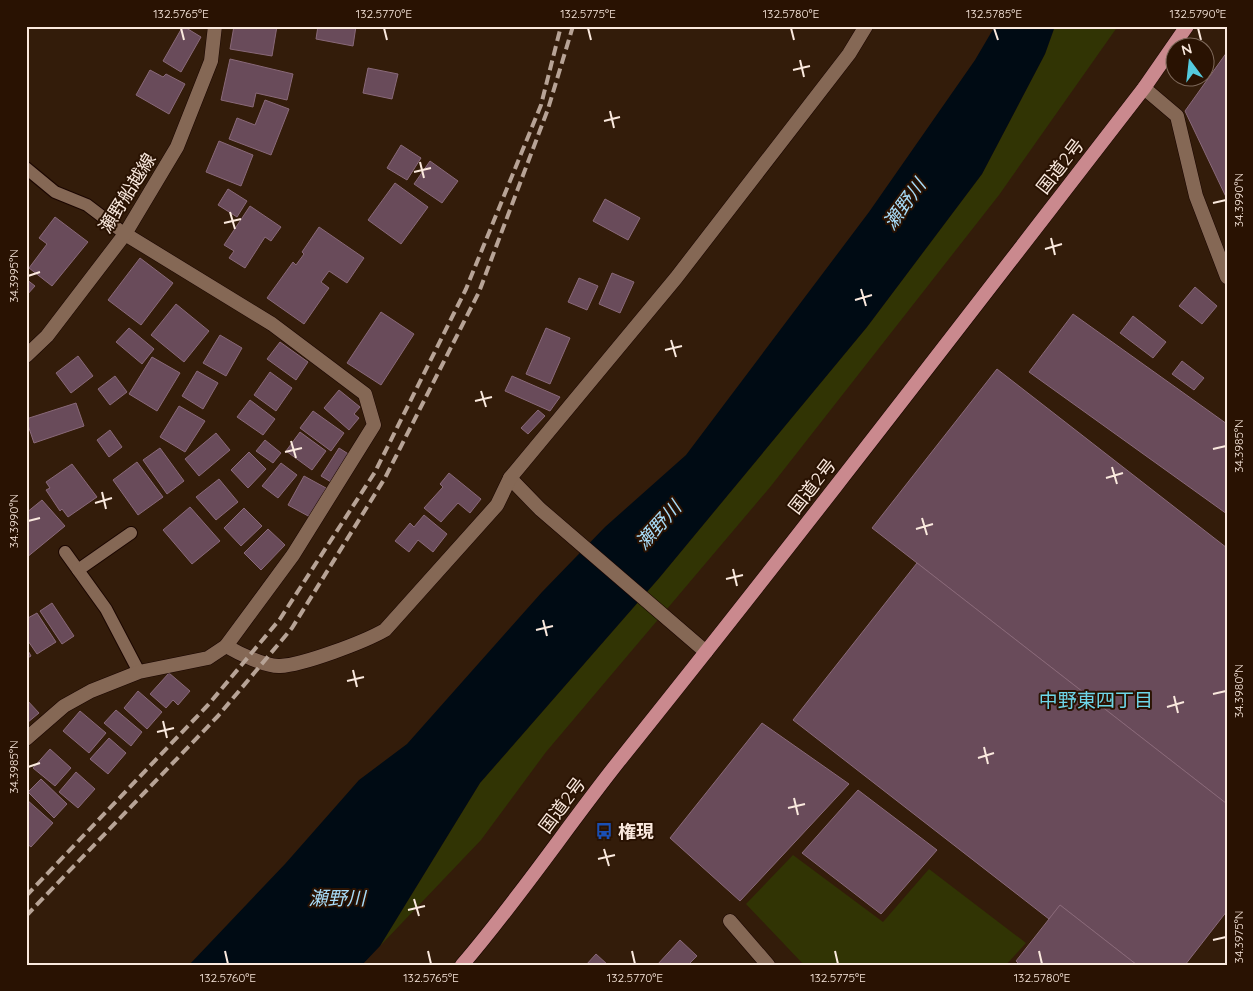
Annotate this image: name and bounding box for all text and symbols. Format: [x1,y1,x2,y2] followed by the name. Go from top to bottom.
[153,6,209,21] text: 132.5765°E
[356,6,412,21] text: 132.5770°E
[560,6,616,21] text: 132.5775°E
[763,6,820,21] text: 132.5780°E
[966,6,1022,21] text: 132.5785°E
[1170,6,1227,21] text: 132.5790°E
[1166,38,1216,88] north arrow
[1179,39,1194,59] text: N
[1031,134,1089,198] street label: 国道2号
[93,149,161,237] street label: 瀬野船越線
[878,172,932,234] water label: 瀬野川
[1231,173,1246,227] text: 34.3990°N
[6,249,21,303] text: 34.3995°N
[1231,419,1246,473] text: 34.3985°N
[783,454,841,518] street label: 国道2号
[6,494,21,548] text: 34.3990°N
[630,494,687,554] water label: 瀬野川
[1231,664,1246,718] text: 34.3980°N
[1039,688,1153,712] district label: 中野東四丁目
[6,740,21,794] text: 34.3985°N
[534,773,590,837] street label: 国道2号
[618,820,654,843] place label: 権現
[594,821,614,841] bus stop icon: 権現
[308,886,367,910] water label: 瀬野川
[1231,911,1246,963] text: 34.3975°N
[200,970,256,985] text: 132.5760°E
[403,970,459,985] text: 132.5765°E
[607,970,663,985] text: 132.5770°E
[810,970,866,985] text: 132.5775°E
[1014,970,1071,985] text: 132.5780°E

